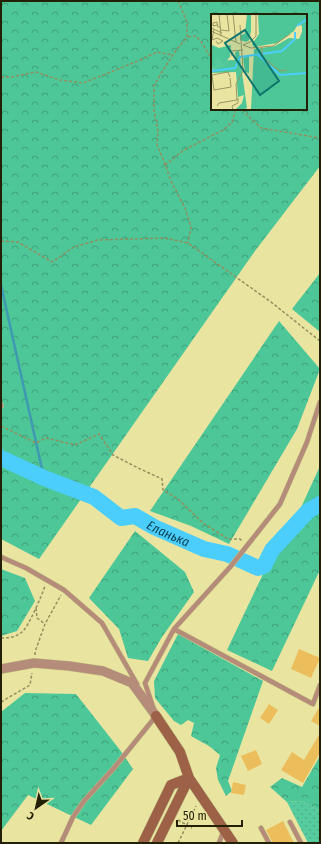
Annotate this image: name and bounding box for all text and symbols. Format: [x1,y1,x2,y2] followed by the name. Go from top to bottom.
[211,14,307,110] inset map
[144,517,192,549] water label: Еланька
[16,788,56,828] north arrow
[177,802,242,828] scale bar
[24,809,37,823] text: С
[183,809,207,823] text: 50 m

